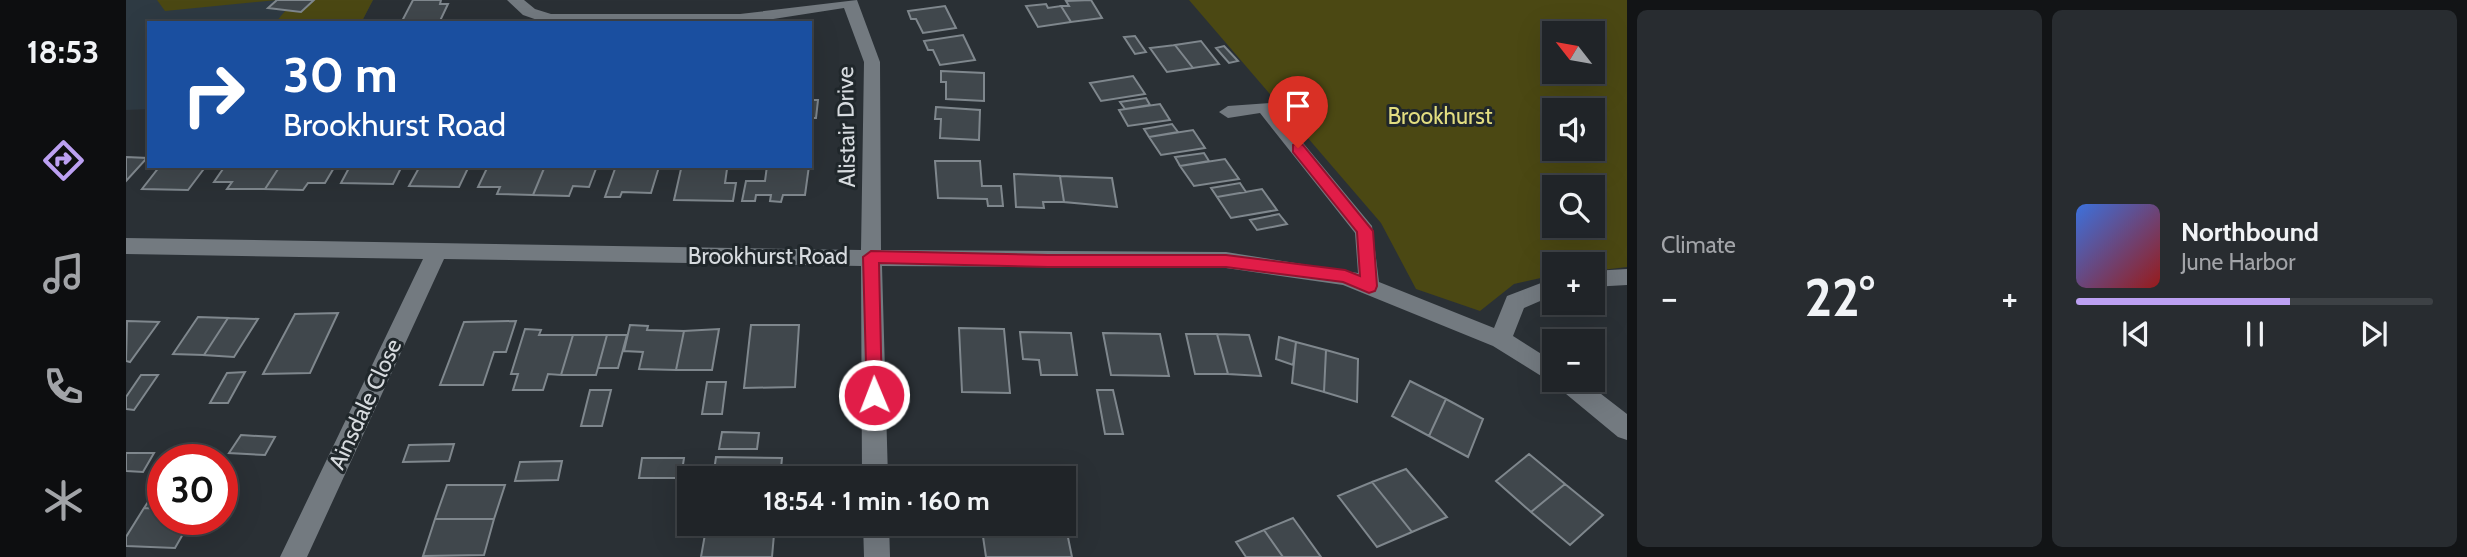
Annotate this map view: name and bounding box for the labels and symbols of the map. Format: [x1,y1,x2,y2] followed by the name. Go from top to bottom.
[1542,21,1605,84] north arrow
[831,66,861,188] street label: Alistair Drive
[1268,76,1328,148] pin
[1387,102,1493,130] park label: Brookhurst
[688,242,848,270] street label: Brookhurst Road
[323,334,408,474] street label: Ainsdale Close
[837,358,911,432] position arrow
[147,444,238,535] speed limit sign: 30

